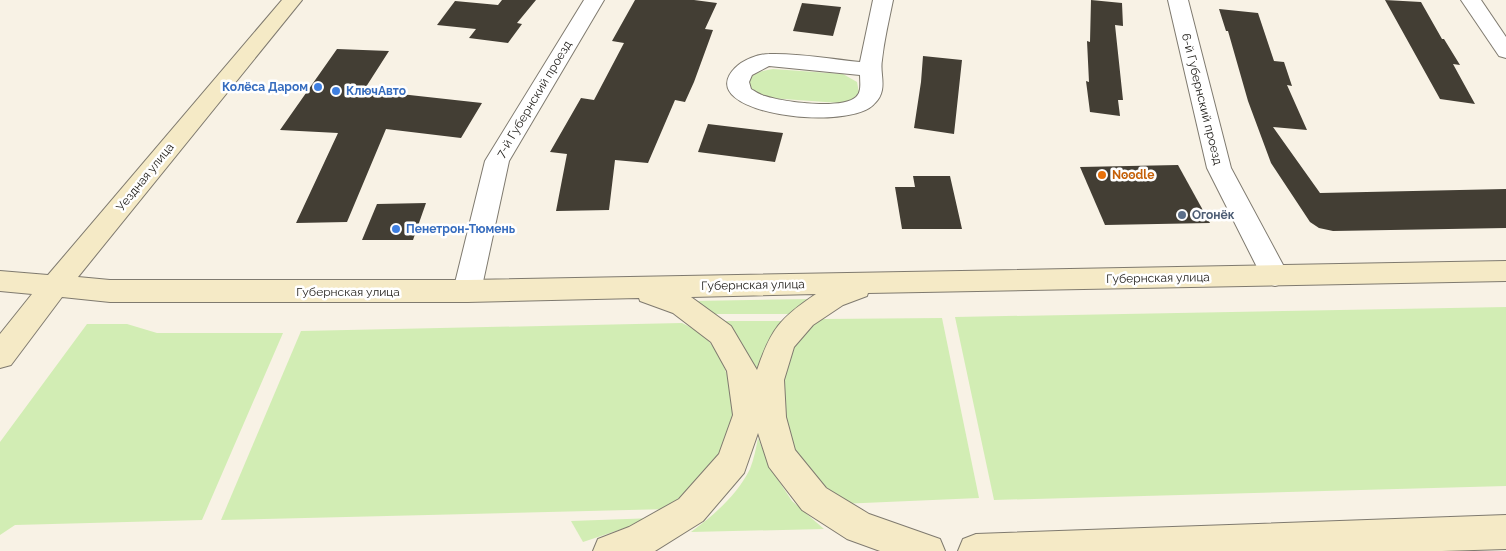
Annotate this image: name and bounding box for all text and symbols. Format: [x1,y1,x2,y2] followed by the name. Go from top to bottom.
[1179,32,1225,166] street label: 6-й Губернский проезд
[494,38,574,160] street label: 7-й Губернский проезд
[222,80,308,94] place label: Колёса Даром
[312,81,324,93] marker: Колёса Даром
[346,84,406,98] place label: КлючАвто
[330,85,342,97] marker: КлючАвто
[113,140,177,214] street label: Уездная улица
[1112,168,1154,182] place label: Noodle
[1096,169,1108,181] marker: Noodle
[1192,208,1235,222] place label: Огонёк
[1176,209,1188,221] marker: Огонёк
[406,222,516,236] place label: Пенетрон-Тюмень
[390,223,402,235] marker: Пенетрон-Тюмень
[1106,270,1210,286] street label: Губернская улица
[701,277,805,293] street label: Губернская улица
[296,285,400,299] street label: Губернская улица

